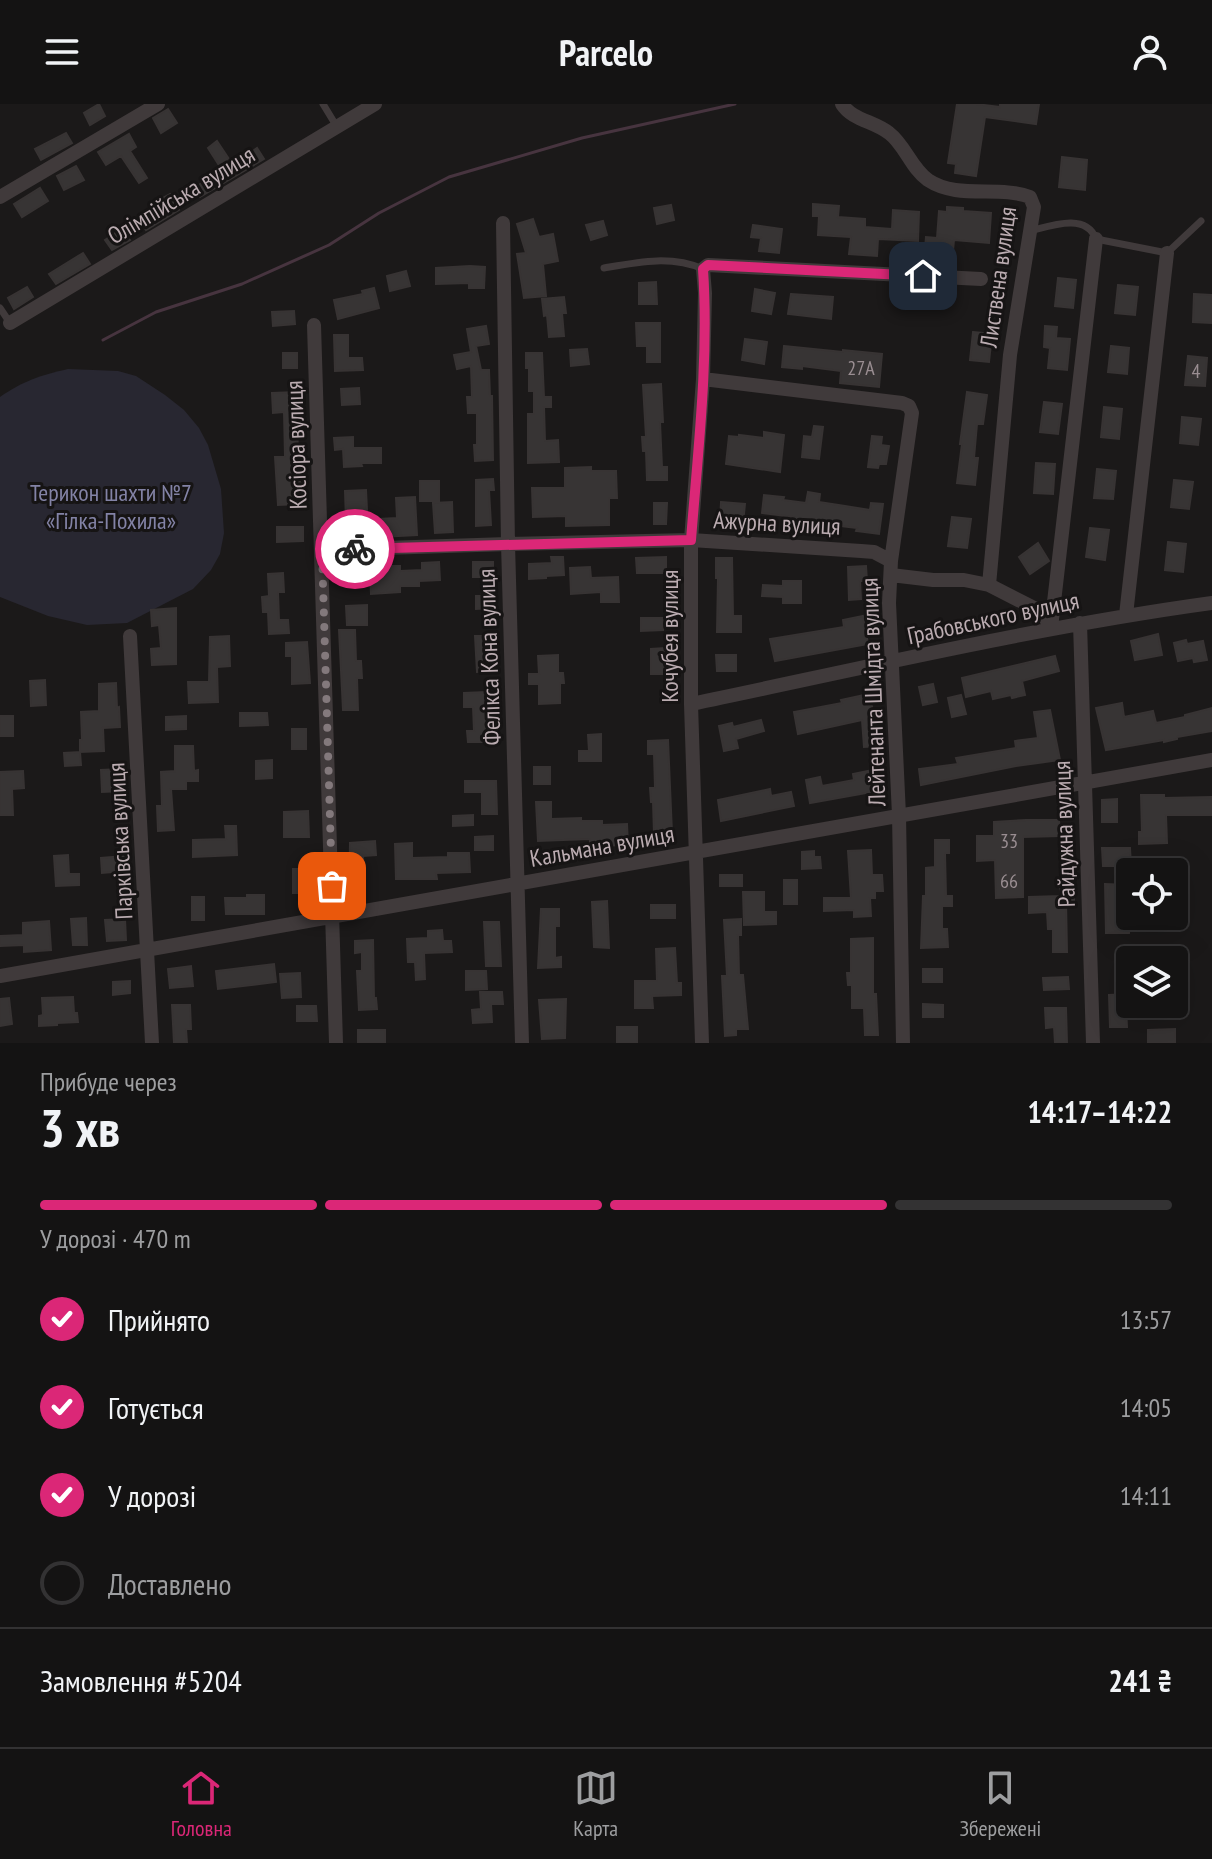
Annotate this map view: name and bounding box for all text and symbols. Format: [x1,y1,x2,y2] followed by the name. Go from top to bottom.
[559,29,653,76] text: Parcelo
[40,30,84,74] icon: menu
[1128,30,1172,74] icon: person
[102,139,260,251] street label: Олімпійська вулиця
[973,205,1023,350] street label: Листвена вулиця
[889,242,957,310] pin
[901,254,945,298] icon: home
[847,355,875,381] house number: 27А
[1192,358,1201,384] house number: 4
[278,380,314,510] street label: Косіора вулиця
[30,477,192,536] park label: Терикон шахти №7 «Гілка-Похила»
[713,504,841,542] street label: Ажурна вулиця
[315,509,395,589] courier
[333,527,377,571] icon: bike
[470,568,508,746] street label: Фелікса Кона вулиця
[654,570,685,702] street label: Кочубея вулиця
[854,577,893,808] street label: Лейтенанта Шмідта вулиця
[904,585,1082,651] street label: Грабовського вулиця
[1046,760,1082,908] street label: Райдужна вулиця
[100,762,140,920] street label: Парківська вулиця
[527,818,677,874] street label: Кальмана вулиця
[1000,828,1018,854] house number: 33
[298,852,366,920] pin
[1116,858,1188,1018] map controls
[1116,858,1188,930] button: locate
[310,864,354,908] icon: bag
[1000,868,1018,894] house number: 66
[1116,946,1188,1018] button: layers
[40,1065,177,1098] text: Прибуде через
[1028,1092,1172,1131] text: 14:17–14:22
[40,1094,120,1161] text: 3 хв
[40,1222,191,1255] text: У дорозі · 470 m
[40,1297,84,1341] icon: check
[108,1300,210,1339] text: Прийнято
[1120,1303,1172,1336] text: 13:57
[40,1385,84,1429] icon: check
[108,1388,204,1427] text: Готується
[1120,1391,1172,1424] text: 14:05
[40,1473,84,1517] icon: check
[108,1476,196,1515] text: У дорозі
[1120,1479,1172,1512] text: 14:11
[108,1564,231,1603] text: Доставлено
[40,1661,242,1700] text: Замовлення #5204
[1108,1661,1172,1700] text: 241 ₴
[171,1766,232,1842] tab: Головна
[573,1766,618,1842] tab: Карта
[959,1766,1041,1842] tab: Збережені

